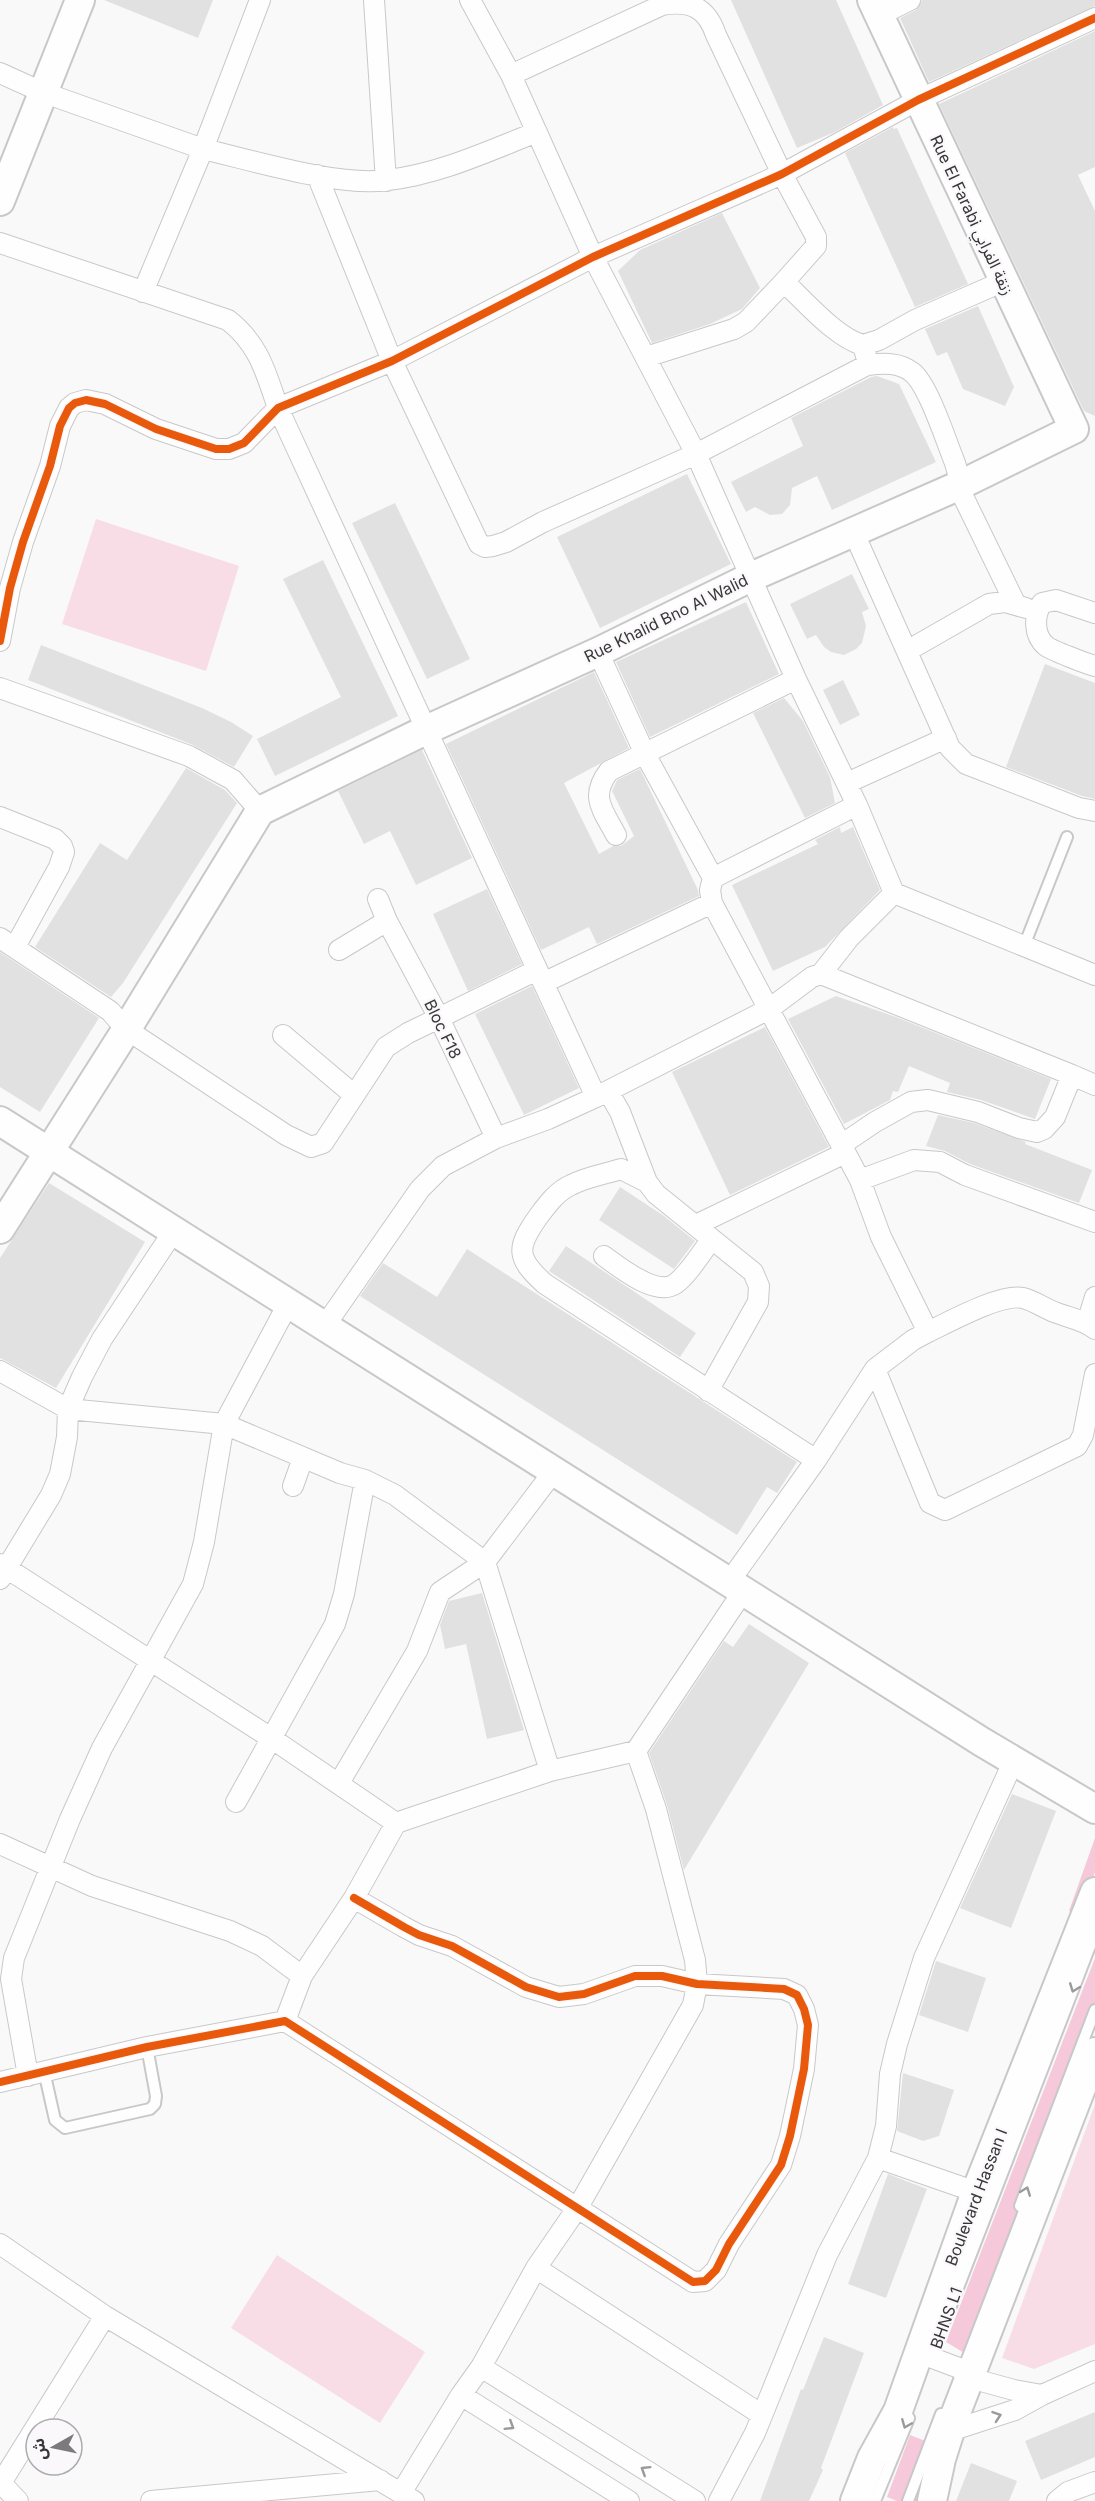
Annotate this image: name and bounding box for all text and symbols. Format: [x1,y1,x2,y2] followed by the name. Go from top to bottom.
[924,132,1018,299] street label: Rue El Farabi زنقة الفرابي
[581,570,751,666] street label: Rue Khalid Bno Al Walid
[420,996,466,1062] street label: Bloc F18
[1068,1982,1081,1992] one-way arrow
[941,2126,1011,2268] street label: Boulevard Hassan I
[1019,2186,1031,2197] one-way arrow
[926,2285,966,2351] street label: BHNS L1
[991,2411,1002,2424] one-way arrow
[24,2417,84,2477] north arrow
[901,2418,913,2429] one-way arrow
[504,2419,515,2430] one-way arrow
[28,2437,51,2462] text: ش
[641,2466,652,2477] one-way arrow

